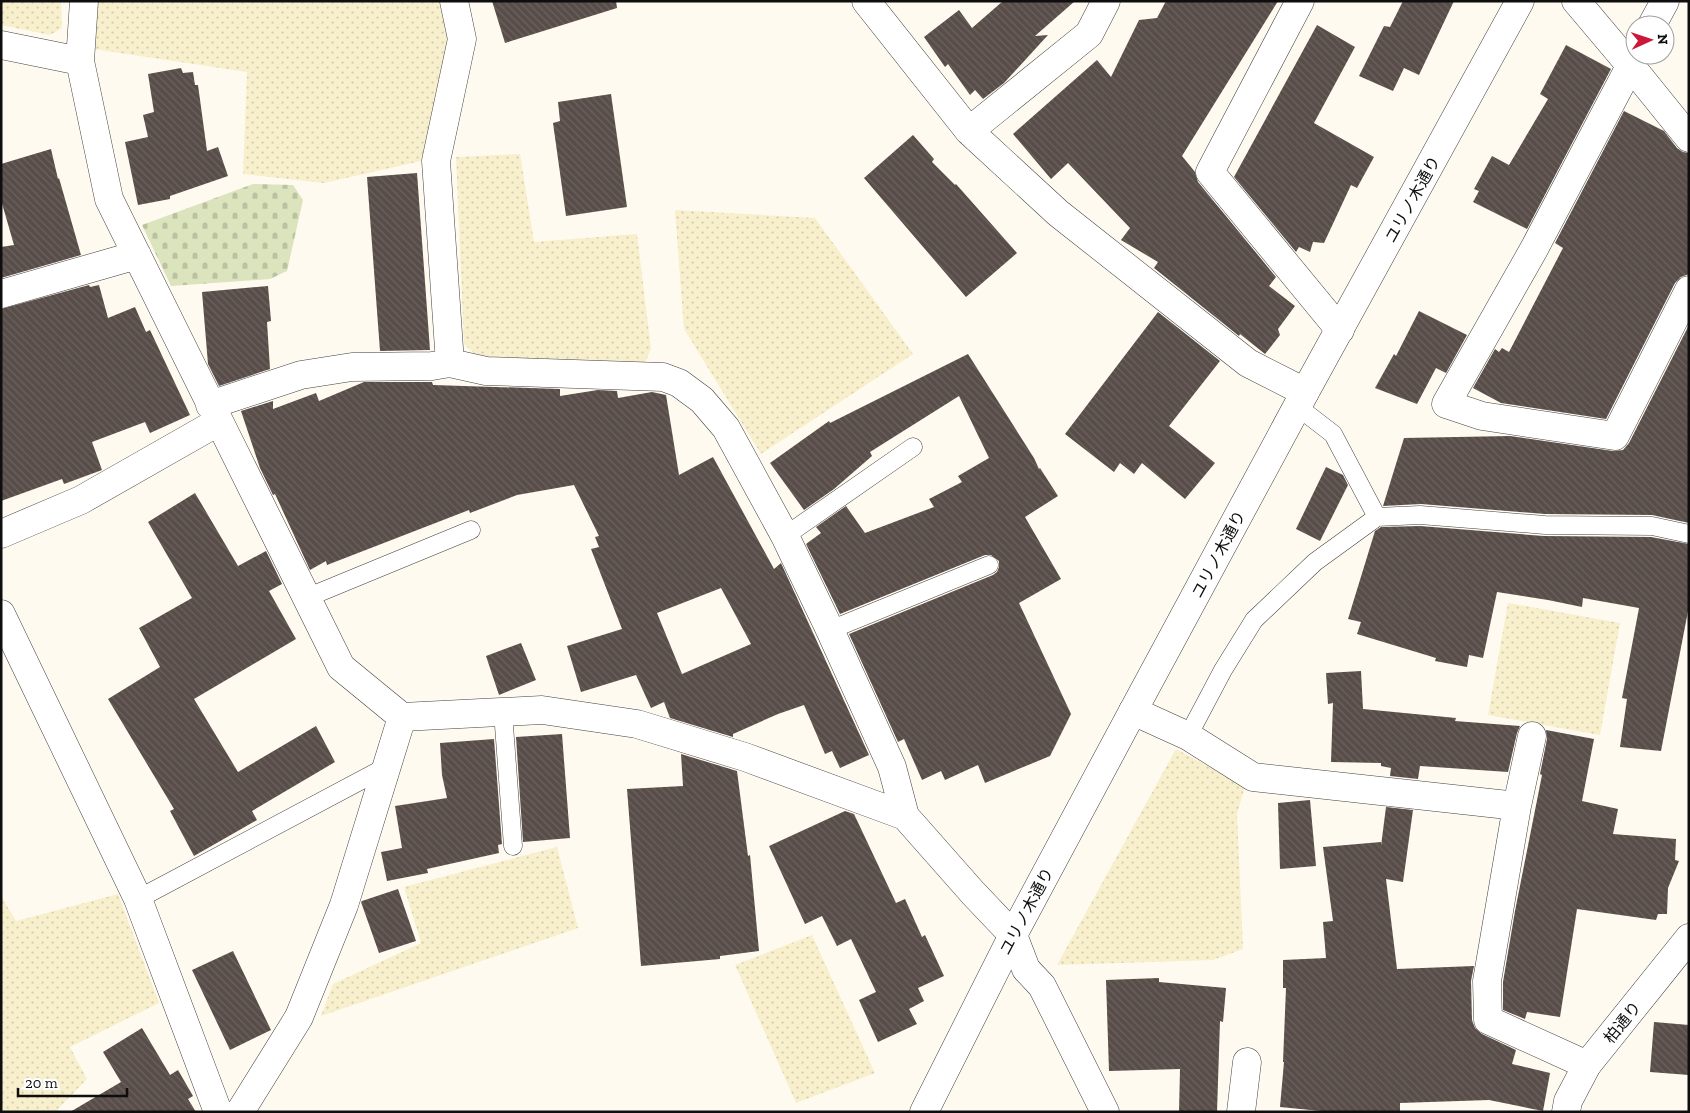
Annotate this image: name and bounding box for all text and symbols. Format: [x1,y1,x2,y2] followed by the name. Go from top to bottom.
[1625,15,1675,65] north arrow
[1654,34,1671,45] text: N
[1381,153,1444,246] street label: ユリノ木通り
[1188,507,1249,601] street label: ユリノ木通り
[996,864,1057,958] street label: ユリノ木通り
[1600,998,1645,1047] street label: 柏通り
[18,1066,126,1098] scale bar
[25,1074,58,1092] text: 20 m

